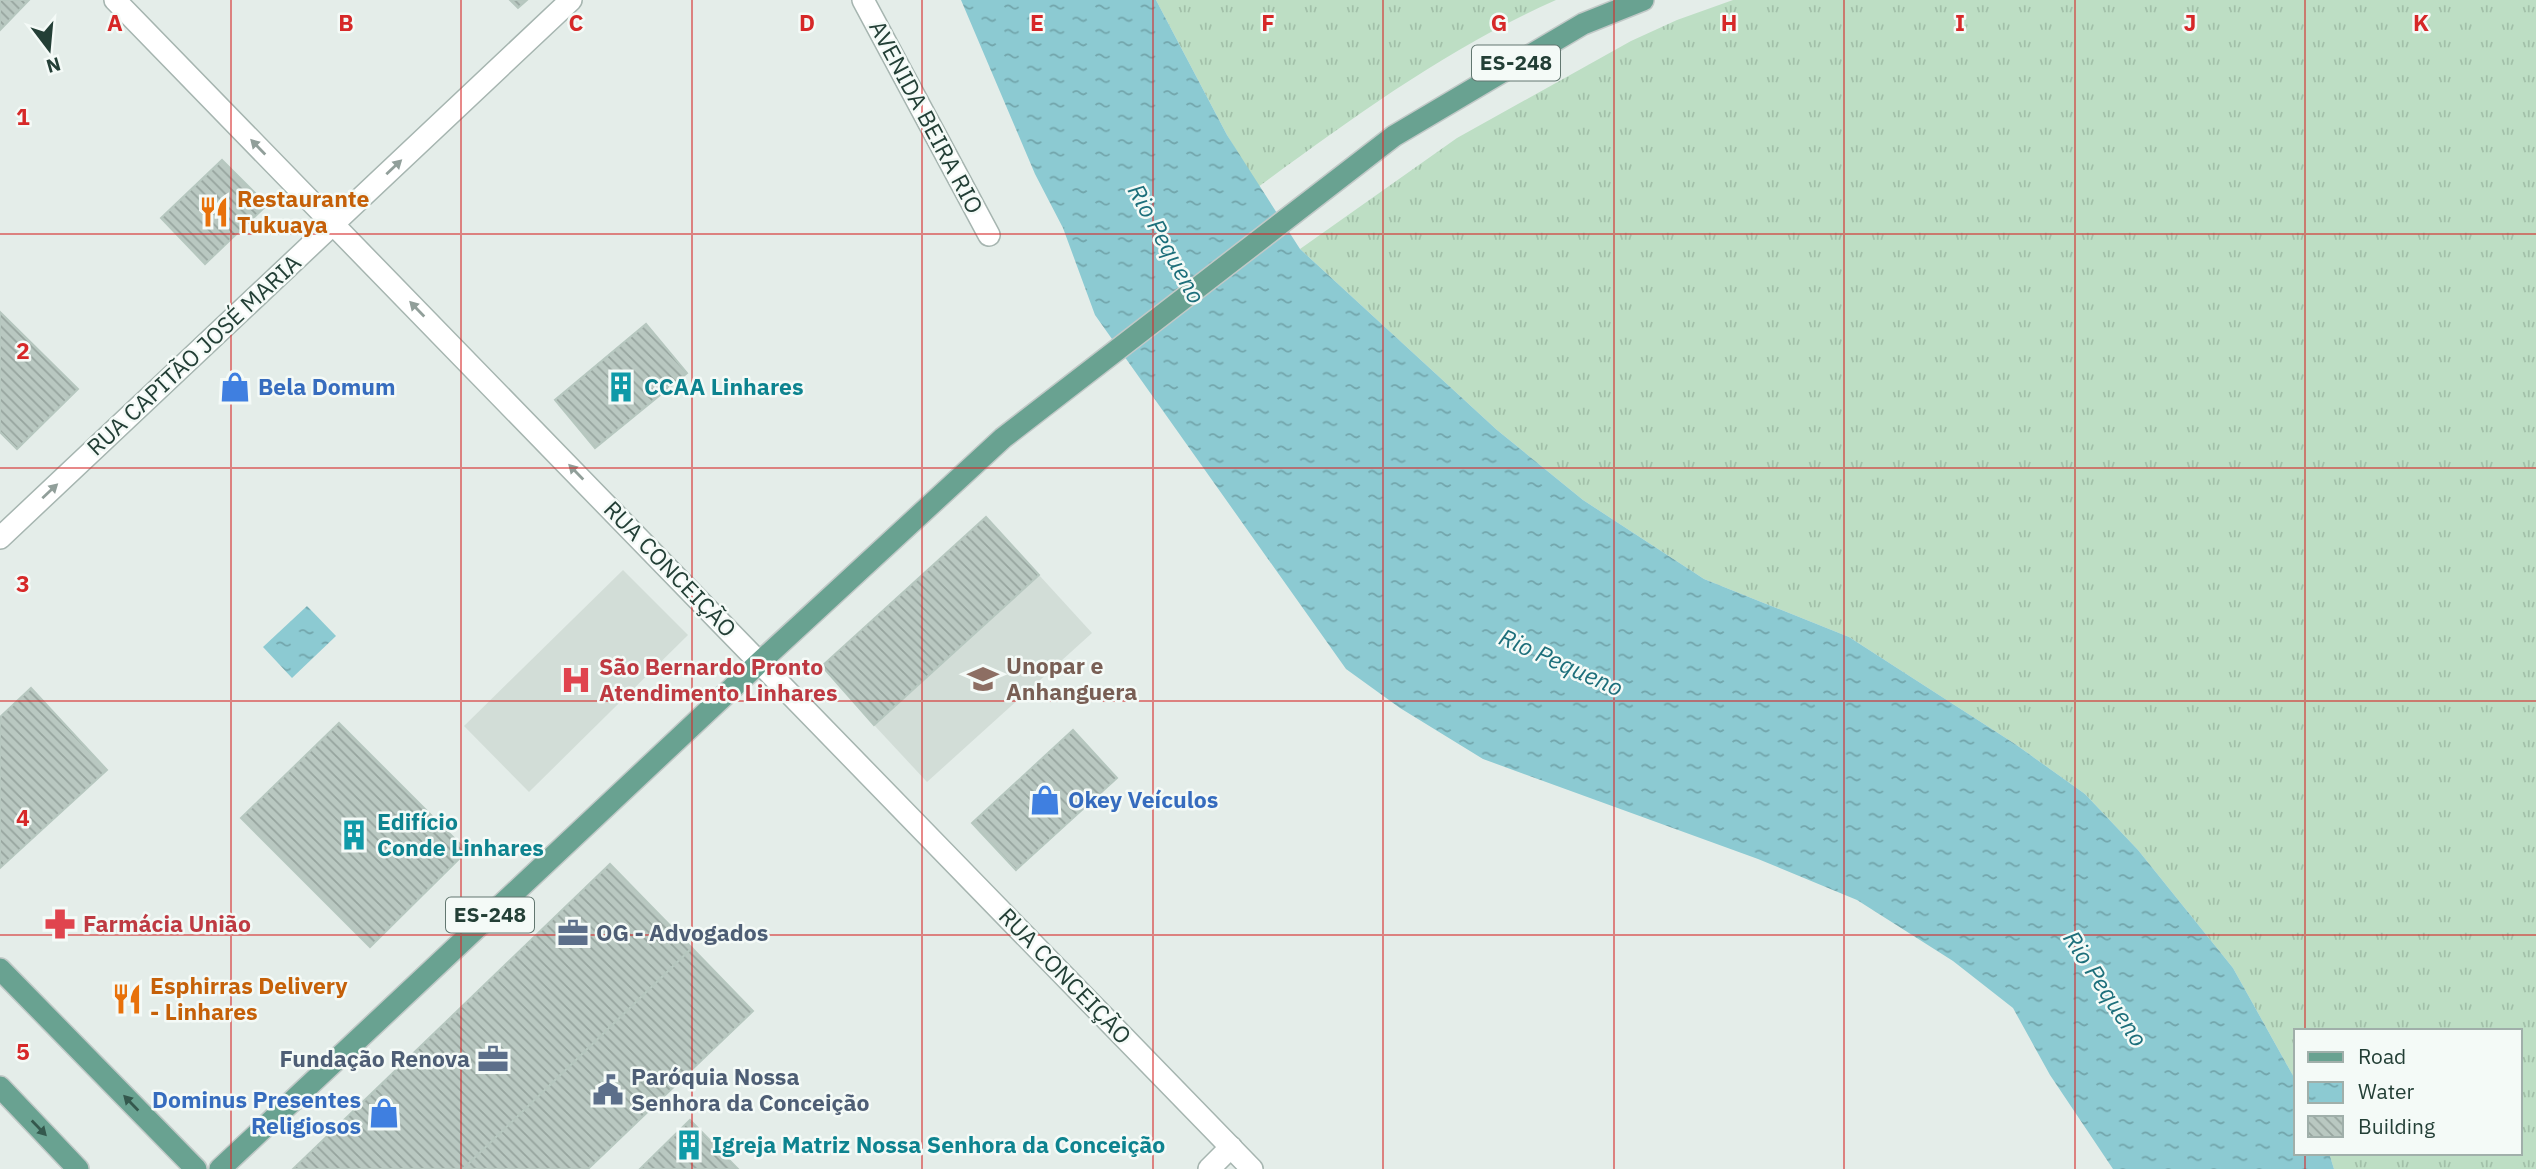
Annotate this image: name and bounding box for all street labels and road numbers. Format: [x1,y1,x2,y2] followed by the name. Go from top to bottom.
[863,15,991,218] street label: AVENIDA BEIRA RIO
[1472,46,1560,80] road number: ES-248
[80,247,307,461] street label: RUA CAPITÃO JOSÉ MARIA
[598,494,743,643] street label: RUA CONCEIÇÃO
[446,898,534,932] road number: ES-248
[993,901,1138,1050] street label: RUA CONCEIÇÃO

